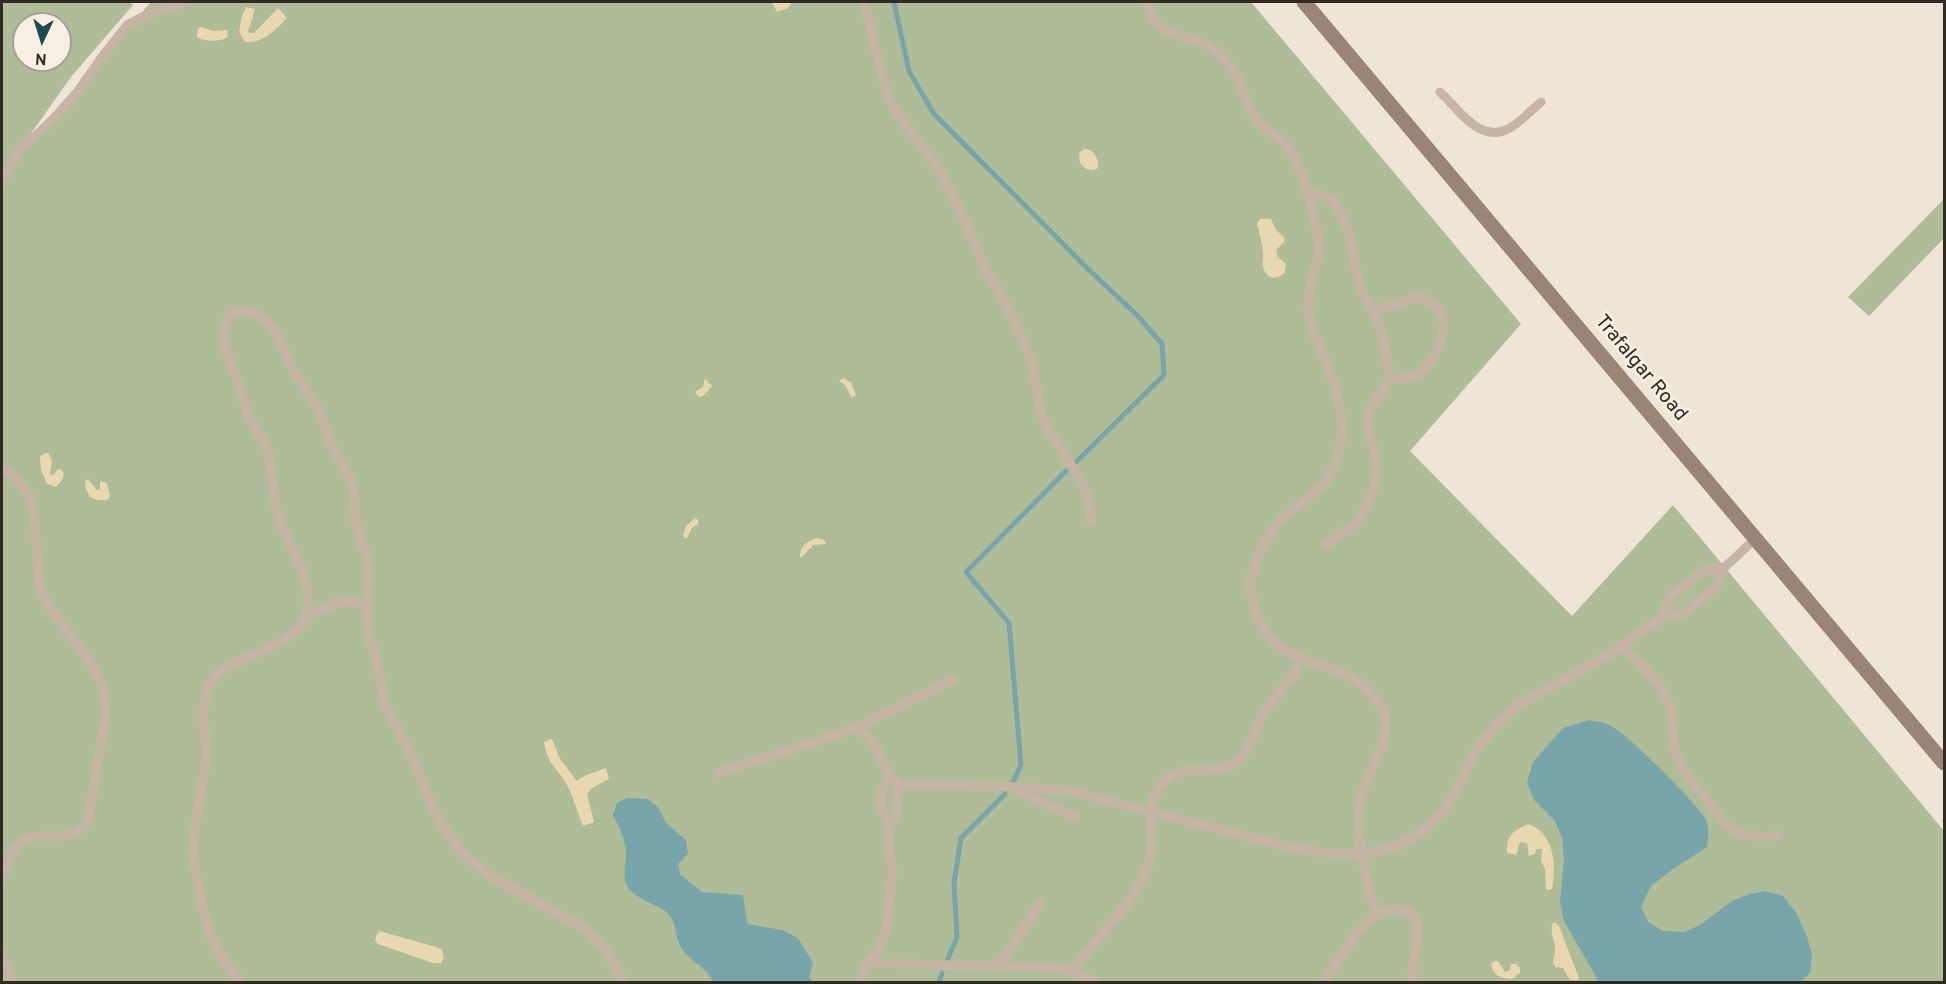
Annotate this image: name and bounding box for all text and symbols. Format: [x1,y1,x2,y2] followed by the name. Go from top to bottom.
[12,12,72,72] north arrow
[34,48,47,68] text: N
[1589,311,1691,427] street label: Trafalgar Road

